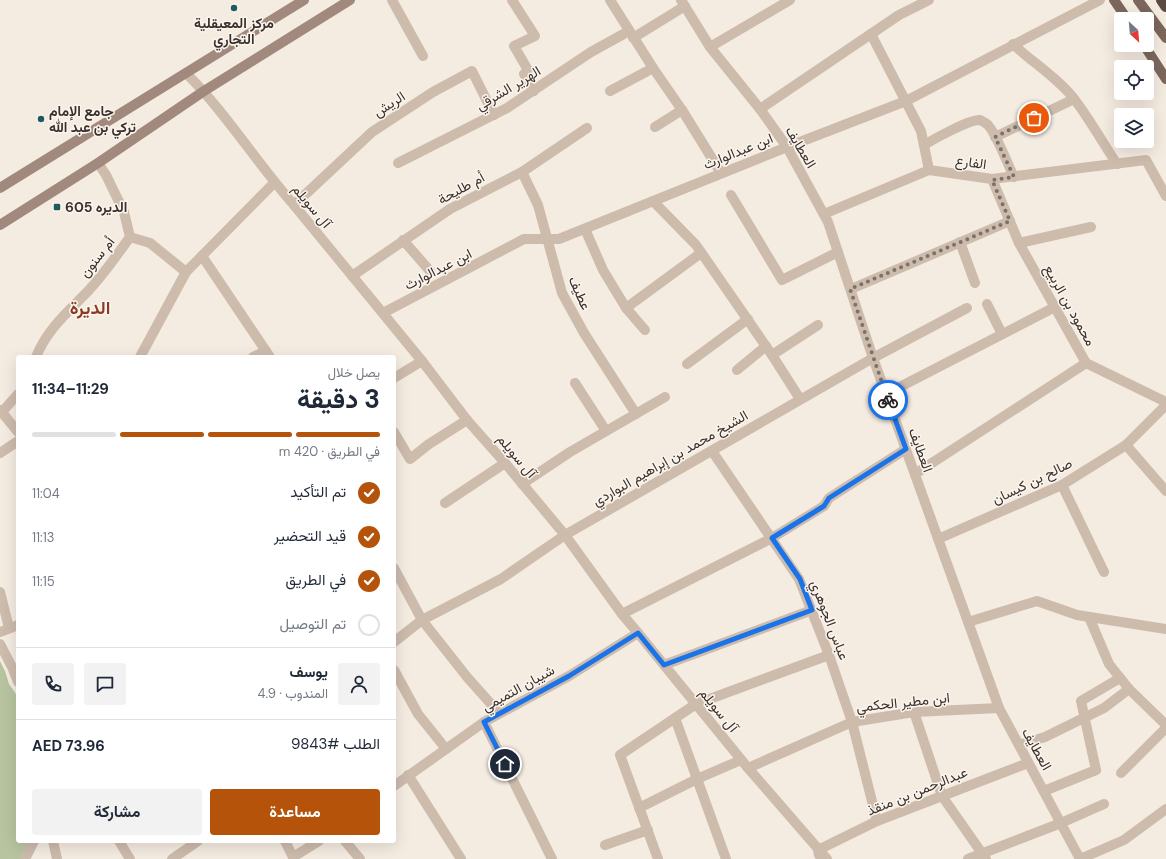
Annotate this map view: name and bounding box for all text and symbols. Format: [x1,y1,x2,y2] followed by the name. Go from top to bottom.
[229,3,239,13] marker: مركز المعيقلية التجاري
[1114,12,1154,52] north arrow
[1114,12,1154,148] map controls
[194,14,274,51] place label: مركز المعيقلية التجاري
[1114,60,1154,100] button: locate
[472,62,545,117] street label: الهرير الشرقي
[370,87,408,121] street label: الريش
[1017,101,1051,135] pin
[49,102,136,139] place label: جامع الإمام تركي بن عبد الله
[1023,107,1045,129] icon: bag
[1114,108,1154,148] button: layers
[36,114,46,124] marker: جامع الإمام تركي بن عبد الله
[781,123,821,171] street label: العطايف
[701,129,775,173] street label: ابن عبدالوارث
[954,151,988,175] street label: الفارع
[434,168,488,208] street label: أم طليحة
[288,180,337,234] street label: آل سويلم
[65,198,127,216] place label: الديره 605
[52,202,62,212] marker: الديره 605
[76,233,118,281] street label: أم سنون
[401,244,475,294] street label: ابن عبدالوارث
[1038,261,1100,350] street label: محمود بن الربيع
[565,273,595,313] street label: عطيف
[70,296,110,320] district label: الديرة
[328,364,380,381] text: يصل خلال
[32,379,109,399] text: 11:29–11:34
[868,380,908,420] courier
[297,382,380,416] text: 3 دقيقة
[877,389,899,411] icon: bike
[589,406,753,513] street label: الشيخ محمد بن إبراهيم البواردي
[905,425,937,475] street label: العطايف
[493,430,542,484] street label: آل سويلم
[279,443,380,460] text: في الطريق · 420 m
[989,454,1076,510] street label: صالح بن كيسان
[290,482,346,502] text: تم التأكيد
[358,482,380,504] icon: check
[32,485,60,502] text: 11:04
[274,526,346,546] text: قيد التحضير
[358,526,380,548] icon: check
[32,529,54,546] text: 11:13
[285,570,346,590] text: في الطريق
[358,570,380,592] icon: check
[32,573,55,590] text: 11:15
[804,577,853,664] street label: عباس الجوهري
[280,614,346,634] text: تم التوصيل
[478,661,559,718] street label: شيبان التميمي
[290,662,328,682] text: يوسف
[32,663,74,705] button: phone
[84,663,126,705] button: chat
[338,663,380,705] button: person
[695,684,743,738] street label: آل سويلم
[258,685,328,702] text: المندوب · 4.9
[855,688,951,719] street label: ابن مطير الحكمي
[1018,725,1056,773] street label: العطايف
[291,734,380,754] text: الطلب #9843
[32,736,105,756] text: AED 73.96
[488,747,522,781] pin
[494,753,516,775] icon: home
[864,763,970,819] street label: عبدالرحمن بن منقذ
[32,789,202,835] button: مشاركة
[210,789,380,835] button: مساعدة

